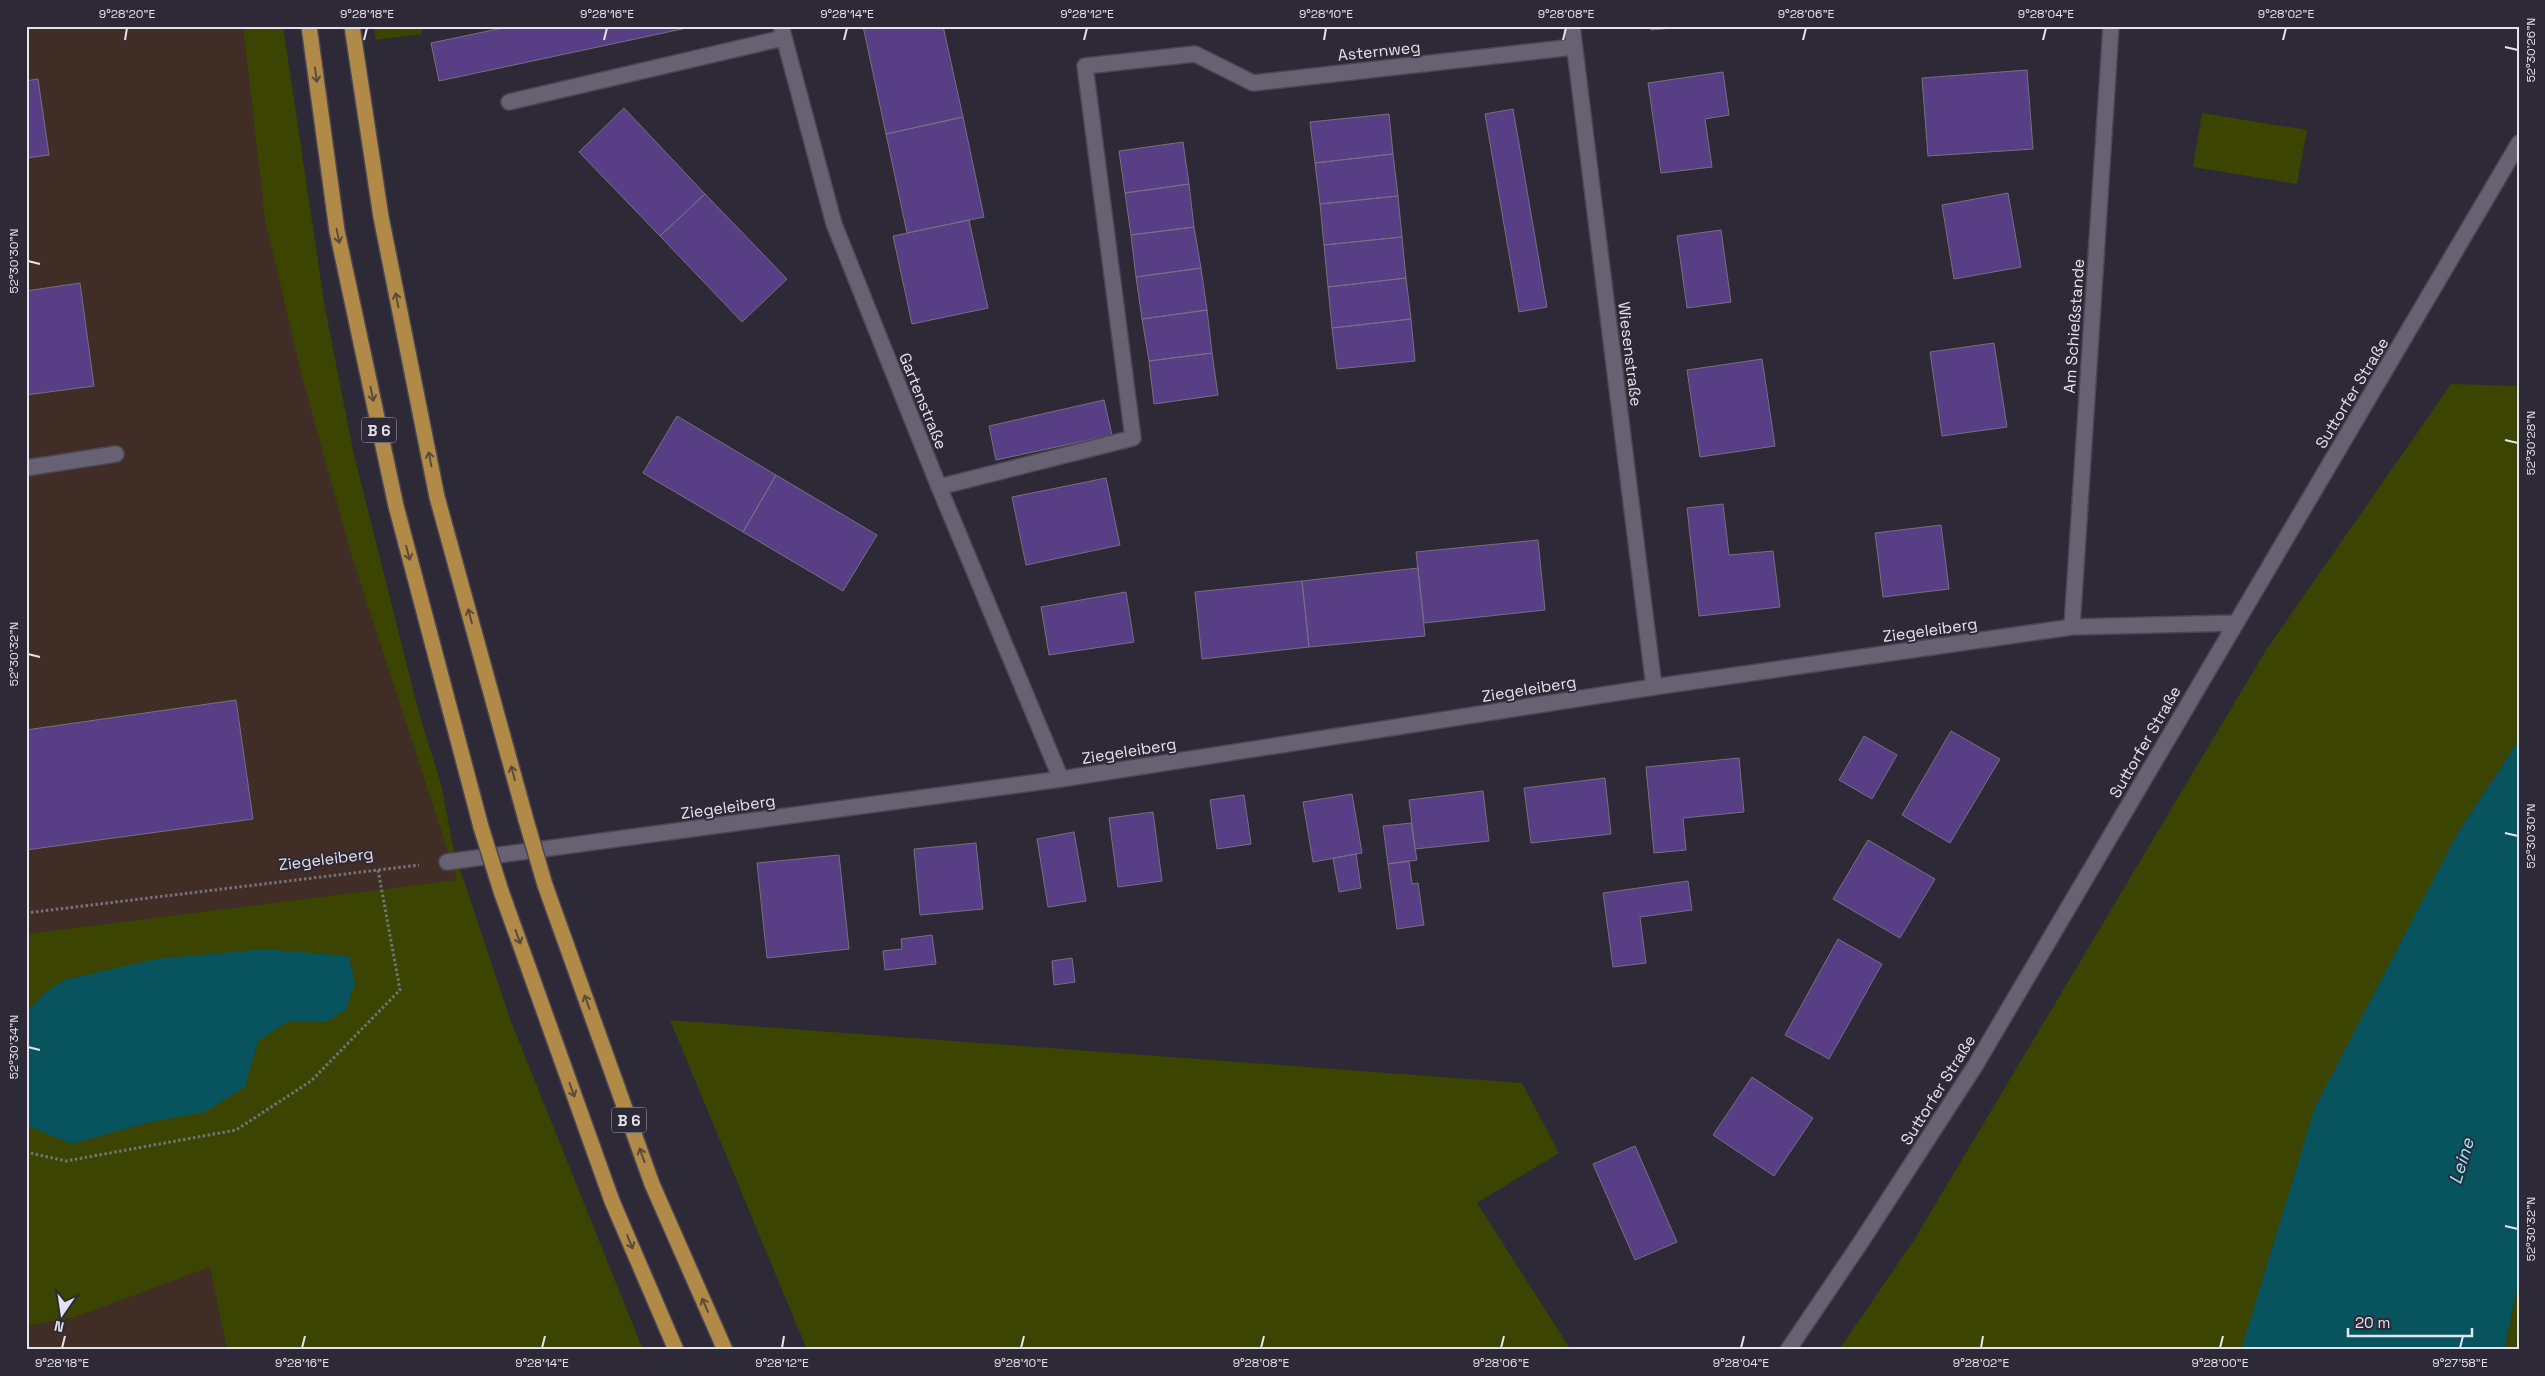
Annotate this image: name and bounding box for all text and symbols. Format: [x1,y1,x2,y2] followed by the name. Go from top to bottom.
[99,6,155,22] text: 9°28'20"E
[340,6,394,22] text: 9°28'18"E
[580,6,634,22] text: 9°28'16"E
[820,6,874,22] text: 9°28'14"E
[1060,6,1114,22] text: 9°28'12"E
[1299,6,1353,22] text: 9°28'10"E
[1538,6,1595,22] text: 9°28'08"E
[1778,6,1835,22] text: 9°28'06"E
[2018,6,2074,22] text: 9°28'04"E
[2258,6,2314,22] text: 9°28'02"E
[2523,18,2539,82] text: 52°30'26"N
[1337,36,1421,66] street label: Asternweg
[311,66,321,82] one-way arrow
[334,227,343,243] one-way arrow
[6,229,22,293] text: 52°30'30"N
[2059,258,2089,394] street label: Am Schießstande
[392,292,402,308] one-way arrow
[1613,301,1647,407] street label: Wiesenstraße
[2311,334,2393,452] street label: Suttorfer Straße
[894,350,952,452] street label: Gartenstraße
[368,386,377,402] one-way arrow
[2523,411,2539,475] text: 52°30'28"N
[362,418,396,442] road number: B 6
[424,451,434,467] one-way arrow
[404,544,413,560] one-way arrow
[465,609,474,625] one-way arrow
[1881,613,1979,647] street label: Ziegeleiberg
[6,622,22,686] text: 52°30'32"N
[1480,671,1578,707] street label: Ziegeleiberg
[2104,682,2186,802] street label: Suttorfer Straße
[1080,733,1178,769] street label: Ziegeleiberg
[508,766,517,782] one-way arrow
[679,790,777,824] street label: Ziegeleiberg
[2523,804,2539,868] text: 52°30'30"N
[277,843,375,875] street label: Ziegeleiberg
[514,929,523,944] one-way arrow
[582,995,591,1011] one-way arrow
[6,1015,22,1079] text: 52°30'34"N
[1896,1031,1980,1149] street label: Suttorfer Straße
[568,1082,577,1097] one-way arrow
[612,1108,646,1132] road number: B 6
[2443,1134,2479,1187] water label: Leine
[637,1148,646,1164] one-way arrow
[2523,1197,2539,1261] text: 52°30'32"N
[625,1234,635,1249] one-way arrow
[38,1288,88,1338] north arrow
[700,1298,710,1313] one-way arrow
[2348,1306,2471,1338] scale bar
[2355,1313,2390,1332] text: 20 m
[52,1317,66,1336] text: N
[35,1355,89,1371] text: 9°28'18"E
[275,1355,329,1371] text: 9°28'16"E
[515,1355,569,1371] text: 9°28'14"E
[755,1355,809,1371] text: 9°28'12"E
[994,1355,1048,1371] text: 9°28'10"E
[1233,1355,1290,1371] text: 9°28'08"E
[1473,1355,1530,1371] text: 9°28'06"E
[1713,1355,1769,1371] text: 9°28'04"E
[1953,1355,2009,1371] text: 9°28'02"E
[2192,1355,2249,1371] text: 9°28'00"E
[2432,1355,2488,1371] text: 9°27'58"E

